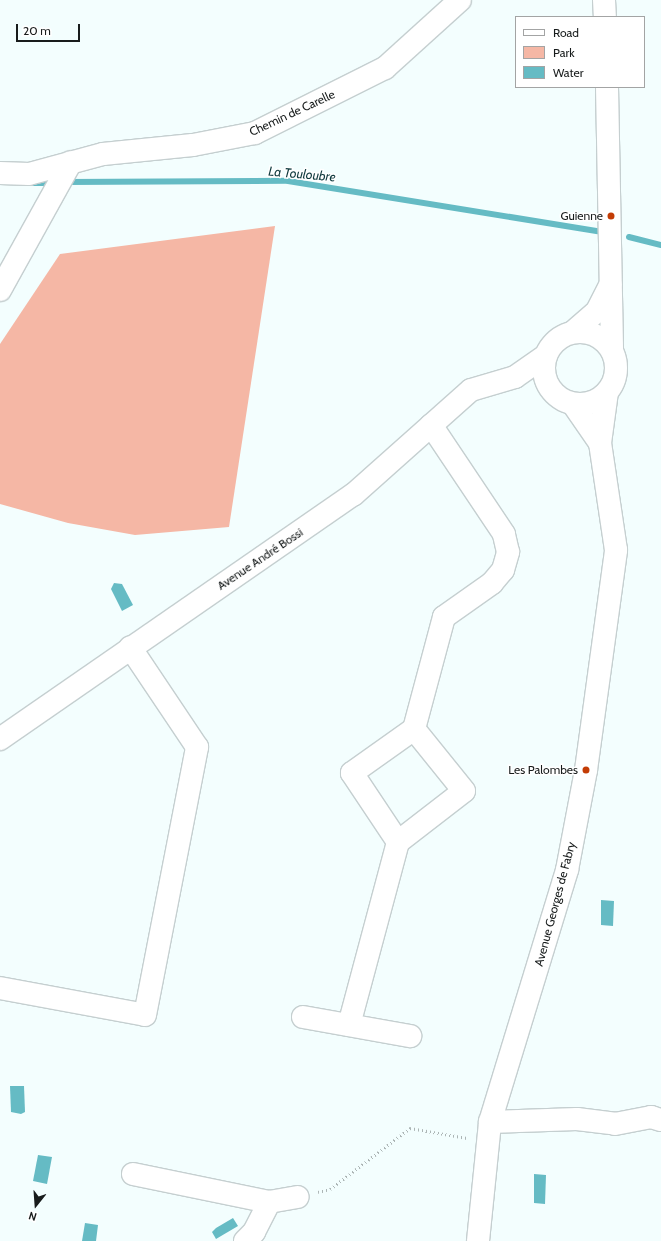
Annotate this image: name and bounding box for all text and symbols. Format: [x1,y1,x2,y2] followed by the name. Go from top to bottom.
[18,16,82,42] scale bar
[515,16,645,88] legend
[23,23,51,38] text: 20 m
[553,25,579,40] text: Road
[553,45,575,60] text: Park
[553,65,583,80] text: Water
[247,87,337,139] street label: Chemin de Carelle
[268,163,336,185] water label: La Touloubre
[560,209,603,223] place label: Guienne
[606,211,616,221] marker: Guienne
[214,525,306,593] street label: Avenue André Bossi
[508,763,578,777] place label: Les Palombes
[581,765,591,775] marker: Les Palombes
[531,840,579,968] street label: Avenue Georges de Fabry
[16,1185,56,1225] north arrow
[27,1209,38,1224] text: N

